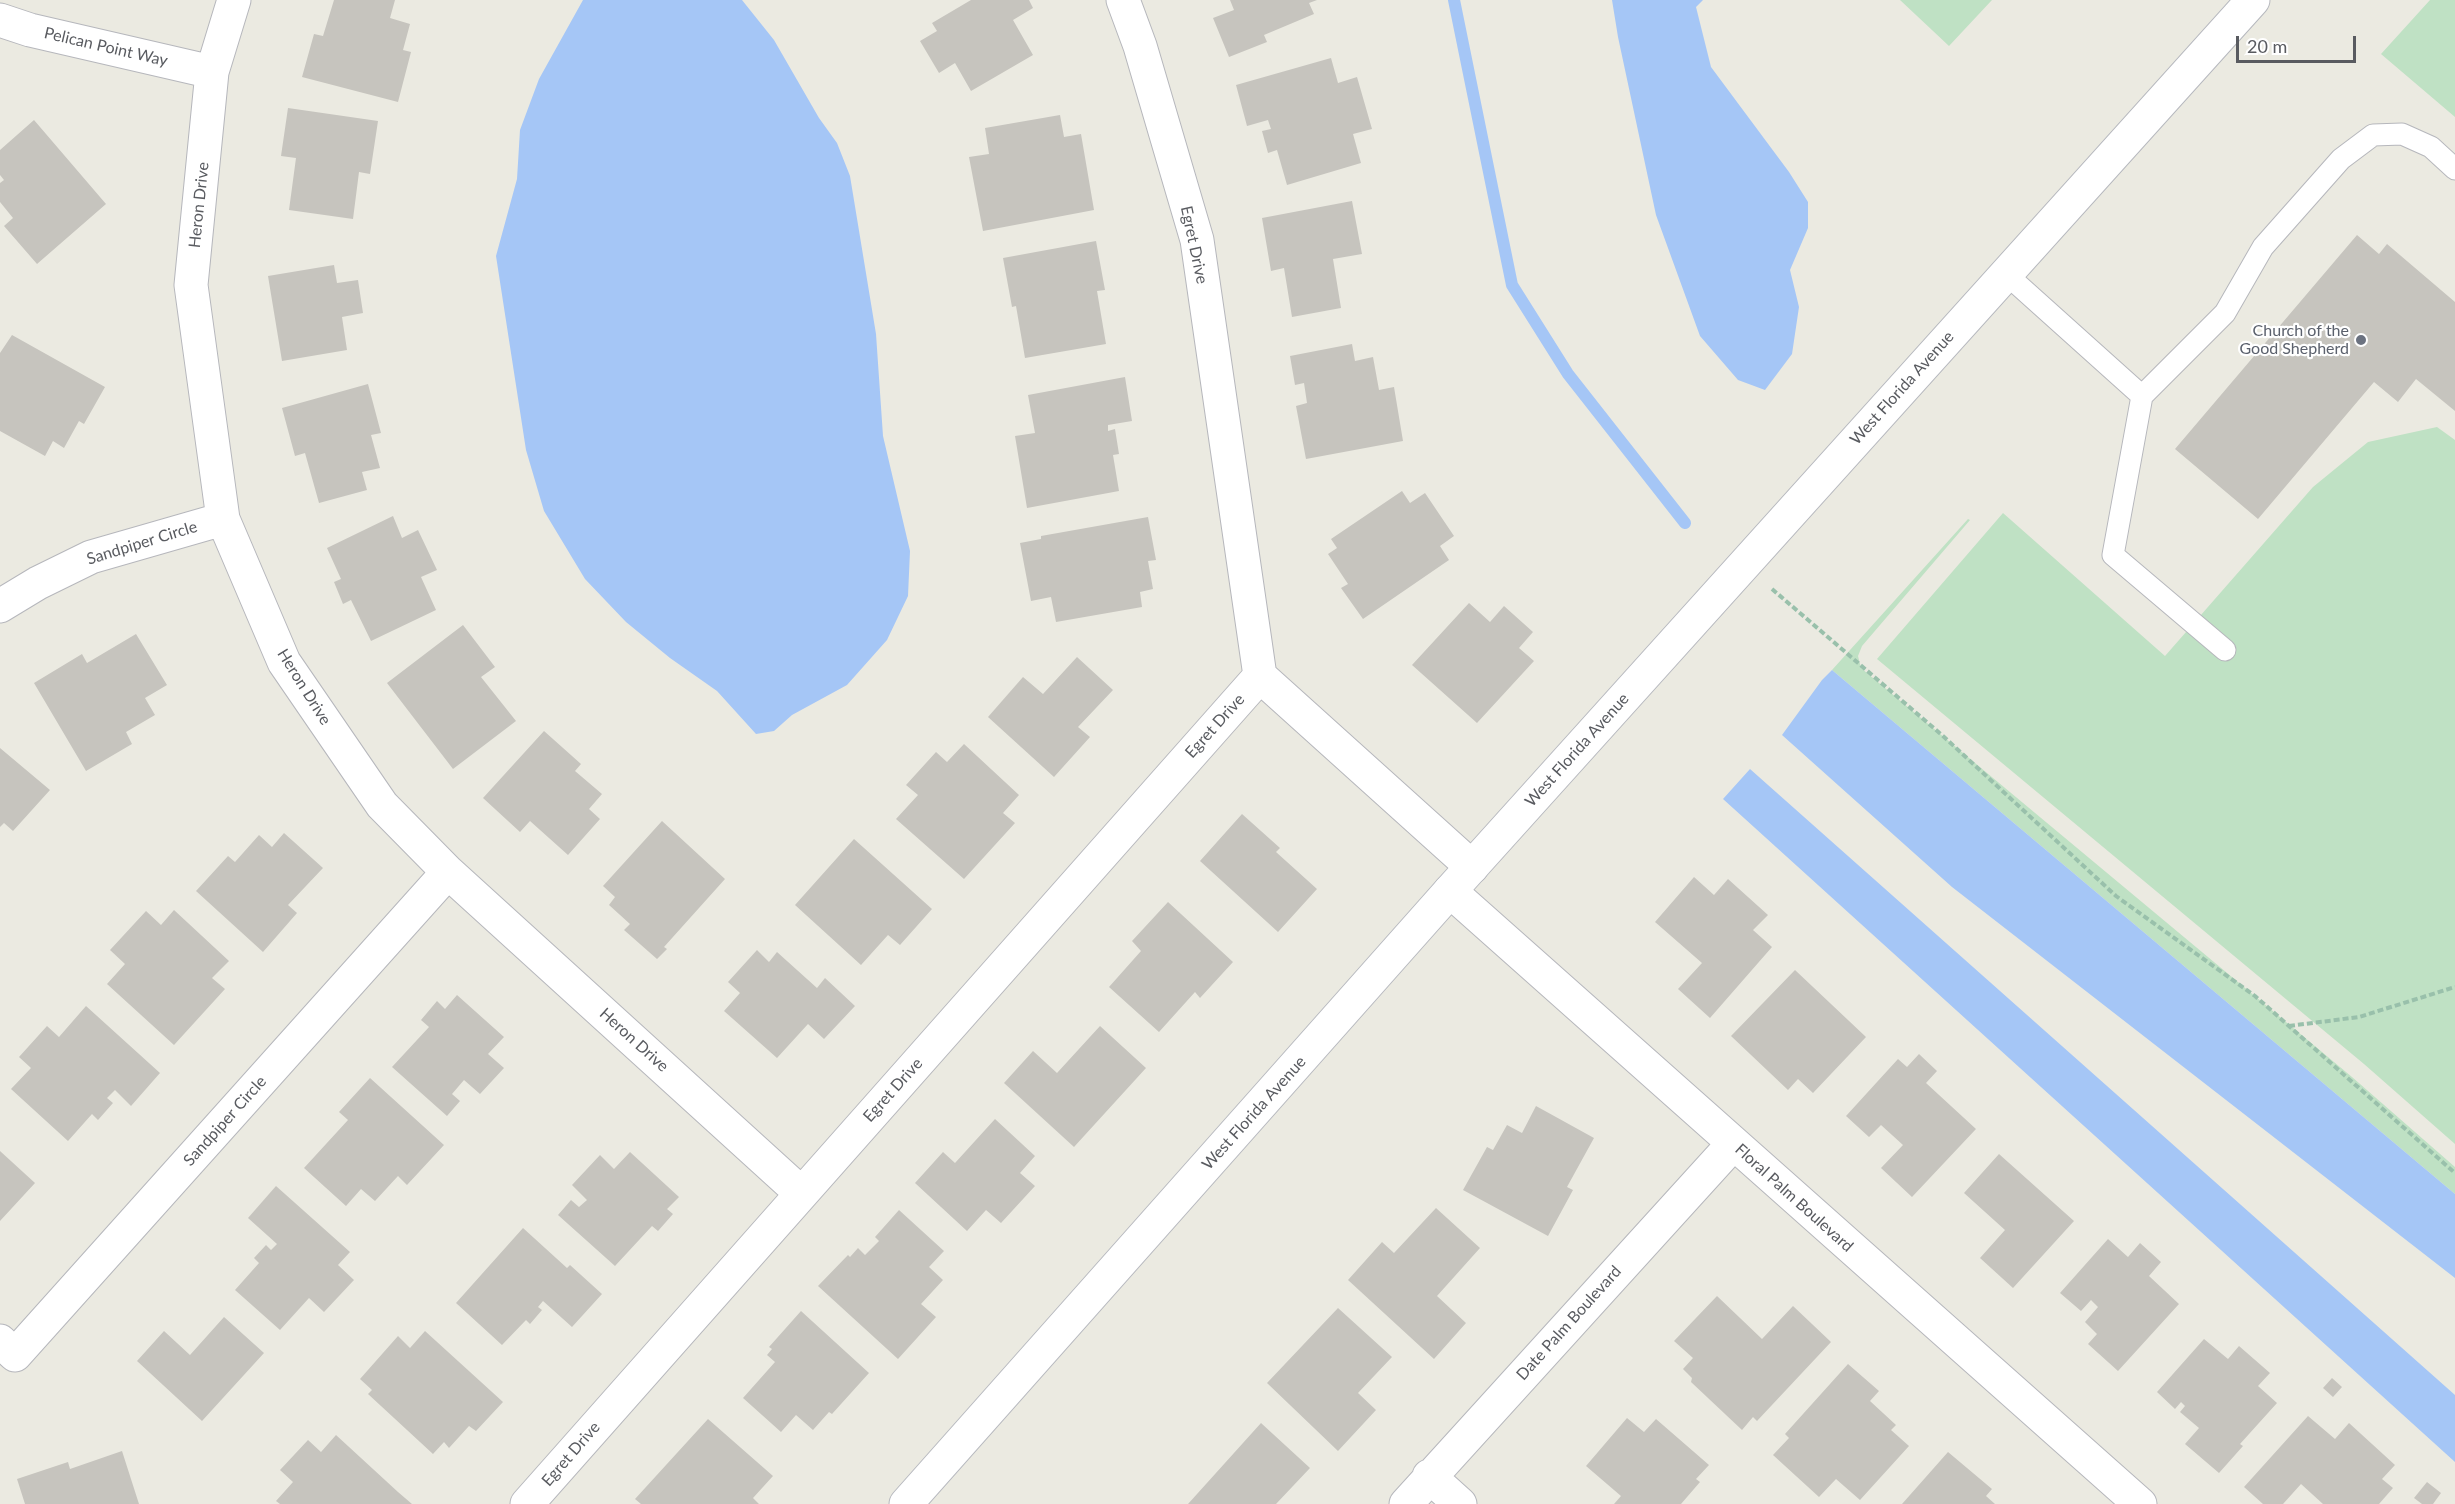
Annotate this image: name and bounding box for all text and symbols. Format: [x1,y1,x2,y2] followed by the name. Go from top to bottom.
[42,23,170,71] street label: Pelican Point Way
[2239,24,2359,62] scale bar
[2247,35,2287,57] text: 20 m
[185,161,213,249] street label: Heron Drive
[1176,204,1212,286] street label: Egret Drive
[2239,321,2349,359] place label: Church of the Good Shepherd
[1846,327,1958,449] street label: West Florida Avenue
[2354,333,2368,347] marker: Church of the Good Shepherd
[84,517,200,569] street label: Sandpiper Circle
[273,645,335,729] street label: Heron Drive
[1521,689,1633,811] street label: West Florida Avenue
[1181,690,1249,762] street label: Egret Drive
[596,1004,672,1076] street label: Heron Drive
[1198,1052,1310,1174] street label: West Florida Avenue
[859,1054,927,1126] street label: Egret Drive
[180,1072,270,1170] street label: Sandpiper Circle
[1731,1140,1857,1256] street label: Floral Palm Boulevard
[1513,1262,1625,1384] street label: Date Palm Boulevard
[538,1418,604,1490] street label: Egret Drive

